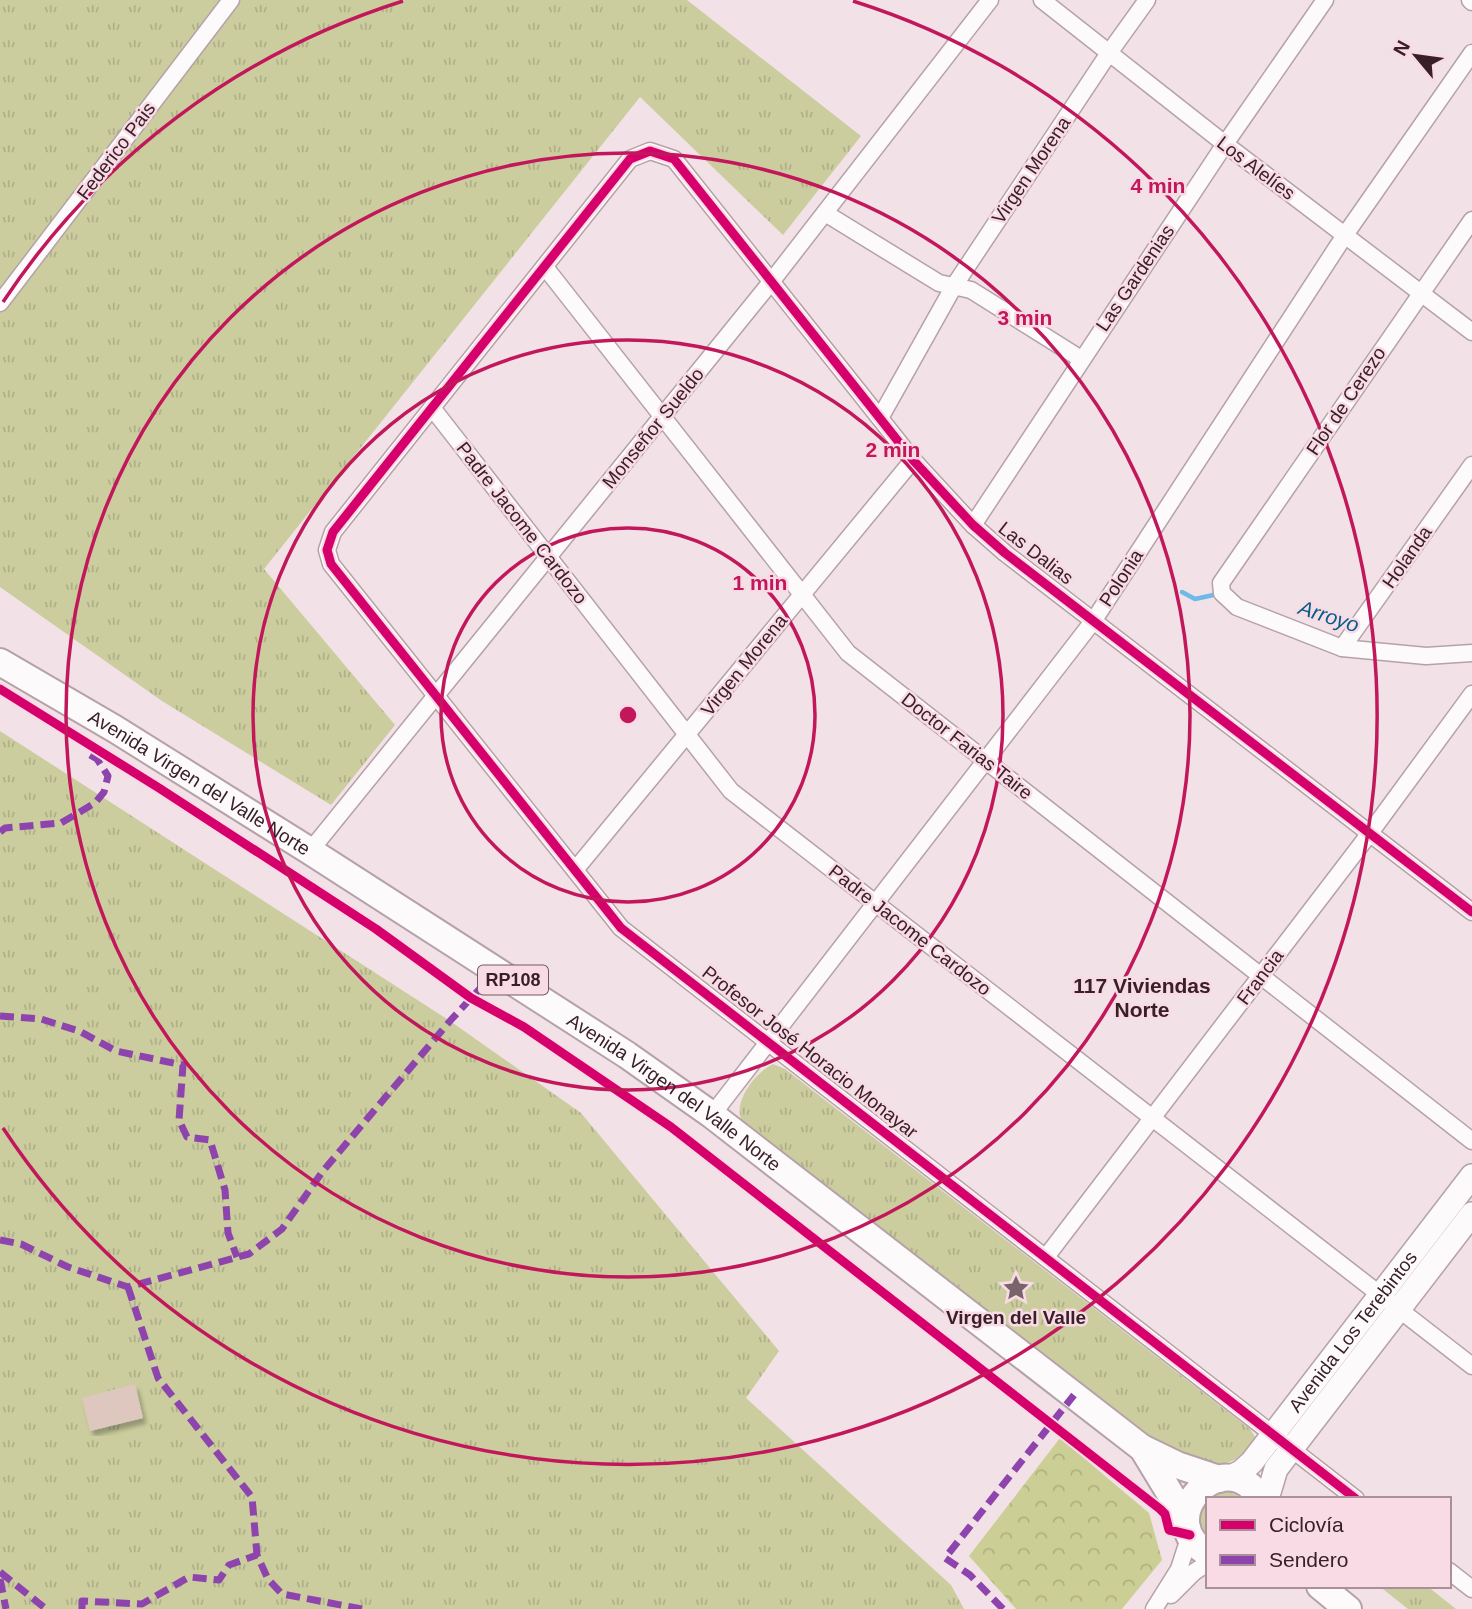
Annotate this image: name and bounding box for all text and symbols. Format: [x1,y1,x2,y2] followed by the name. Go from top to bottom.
[1381,21,1451,91] north arrow
[1389,37,1414,59] text: N
[73,98,159,204] street label: Federico Pais
[988,112,1075,227] street label: Virgen Morena
[1213,132,1299,204] street label: Los Alelíes
[1131,174,1185,197] text: 4 min
[1092,221,1178,335] street label: Las Gardenias
[998,306,1052,329] text: 3 min
[1302,343,1390,459] street label: Flor de Cerezo
[598,364,708,492] street label: Monseñor Sueldo
[452,438,592,608] street label: Padre Jacome Cardozo
[866,438,920,461] text: 2 min
[995,517,1077,589] street label: Las Dalias
[1378,522,1436,592] street label: Holanda
[1095,545,1147,610] street label: Polonia
[733,571,787,594] text: 1 min
[1294,595,1362,637] water label: Arroyo
[697,610,792,720] street label: Virgen Morena
[897,688,1037,804] street label: Doctor Farias Taire
[616,703,640,727] centre of rings
[85,706,314,859] street label: Avenida Virgen del Valle Norte
[825,860,995,1000] street label: Padre Jacome Cardozo
[1233,945,1288,1009] street label: Francia
[698,961,922,1143] street label: Profesor José Horacio Monayar
[478,965,548,995] road number: RP108
[1073,974,1211,1021] district label: 117 Viviendas Norte
[564,1009,785,1175] street label: Avenida Virgen del Valle Norte
[1284,1247,1421,1416] street label: Avenida Los Terebintos
[1001,1273,1031,1303] place icon: Virgen del Valle
[946,1307,1086,1328] place label: Virgen del Valle
[1206,1497,1451,1588] legend
[1269,1513,1344,1536] text: Ciclovía
[1269,1548,1348,1571] text: Sendero

